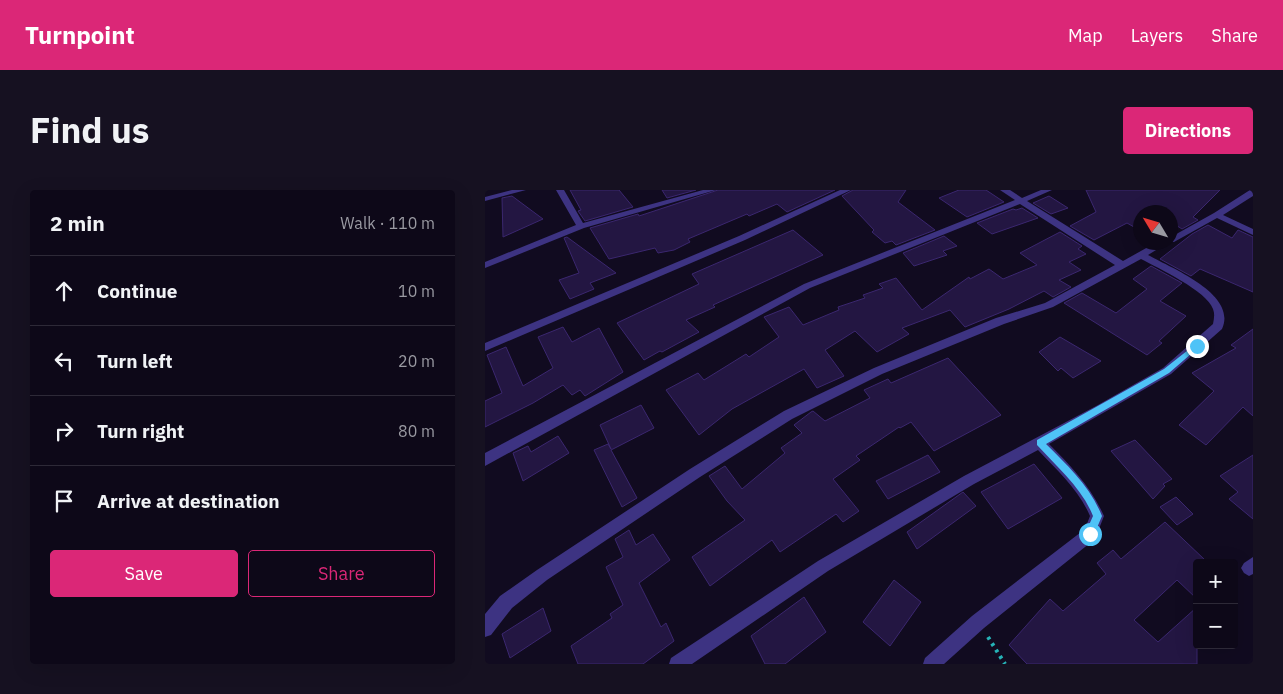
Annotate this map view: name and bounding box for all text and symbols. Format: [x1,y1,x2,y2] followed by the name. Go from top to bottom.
[25,19,135,51] text: Turnpoint
[1068,24,1103,47] text: Map
[1131,24,1183,47] text: Layers
[1211,24,1258,47] text: Share
[30,107,149,153] text: Find us
[1123,107,1253,154] button: Directions
[1133,205,1178,250] north arrow
[50,209,105,237] text: 2 min
[340,213,435,233] text: Walk · 110 m
[50,277,78,305] icon: ahead
[97,279,177,303] text: Continue
[398,281,435,301] text: 10 m
[1186,335,1209,358] route end
[50,347,78,375] icon: left
[97,349,173,373] text: Turn left
[398,351,435,371] text: 20 m
[50,417,78,445] icon: right
[97,419,184,443] text: Turn right
[398,421,435,441] text: 80 m
[50,487,78,515] icon: arrive
[97,489,280,513] text: Arrive at destination
[1079,523,1102,546] route start
[50,550,238,597] button: Save
[248,550,435,597] button: Share
[1193,559,1238,649] map controls
[1193,559,1238,604] button: +
[1193,604,1238,649] button: −

